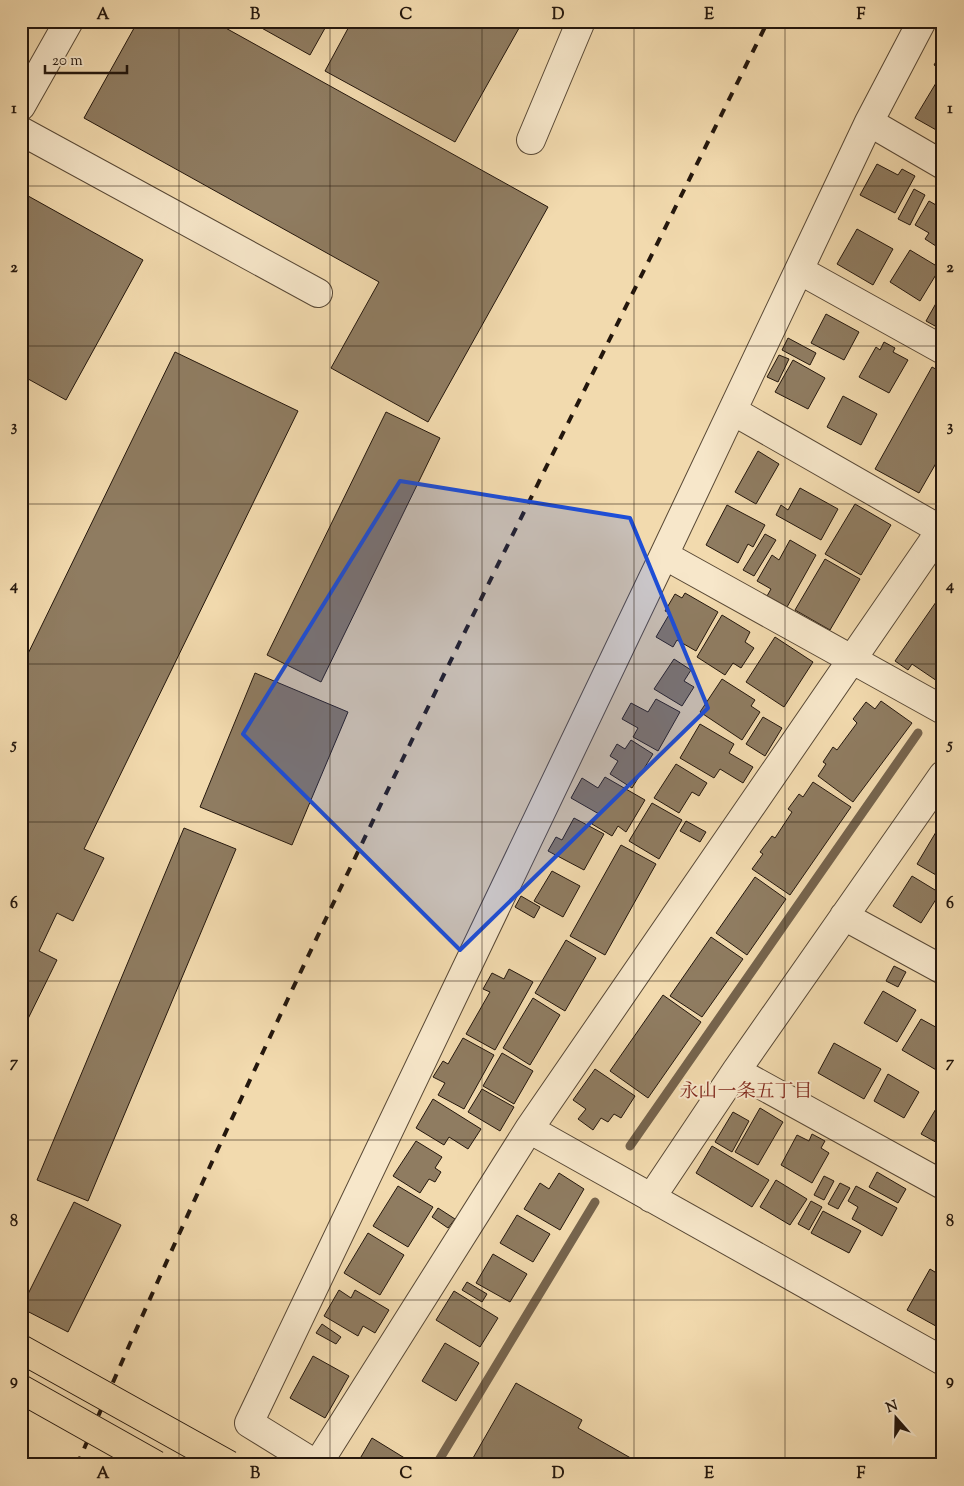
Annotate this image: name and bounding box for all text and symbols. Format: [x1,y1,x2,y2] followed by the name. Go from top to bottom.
[97,4,110,27] text: A
[250,4,260,27] text: B
[400,4,413,27] text: C
[552,4,565,27] text: D
[704,4,714,27] text: E
[857,4,866,27] text: F
[45,42,128,74] scale bar
[52,51,83,72] text: 20 m
[11,98,17,121] text: 1
[947,98,953,121] text: 1
[10,257,18,280] text: 2
[946,257,954,280] text: 2
[11,416,18,439] text: 3
[947,416,954,439] text: 3
[9,575,18,598] text: 4
[945,575,954,598] text: 4
[9,734,17,757] text: 5
[945,734,953,757] text: 5
[10,893,18,916] text: 6
[946,893,954,916] text: 6
[10,1052,19,1075] text: 7
[946,1052,955,1075] text: 7
[679,1079,813,1106] district label: 永山一条五丁目
[10,1211,18,1234] text: 8
[946,1211,954,1234] text: 8
[10,1370,18,1393] text: 9
[946,1370,954,1393] text: 9
[872,1394,922,1444] north arrow
[884,1396,901,1419] text: N
[97,1463,110,1486] text: A
[250,1463,260,1486] text: B
[400,1463,413,1486] text: C
[552,1463,565,1486] text: D
[704,1463,714,1486] text: E
[857,1463,866,1486] text: F

